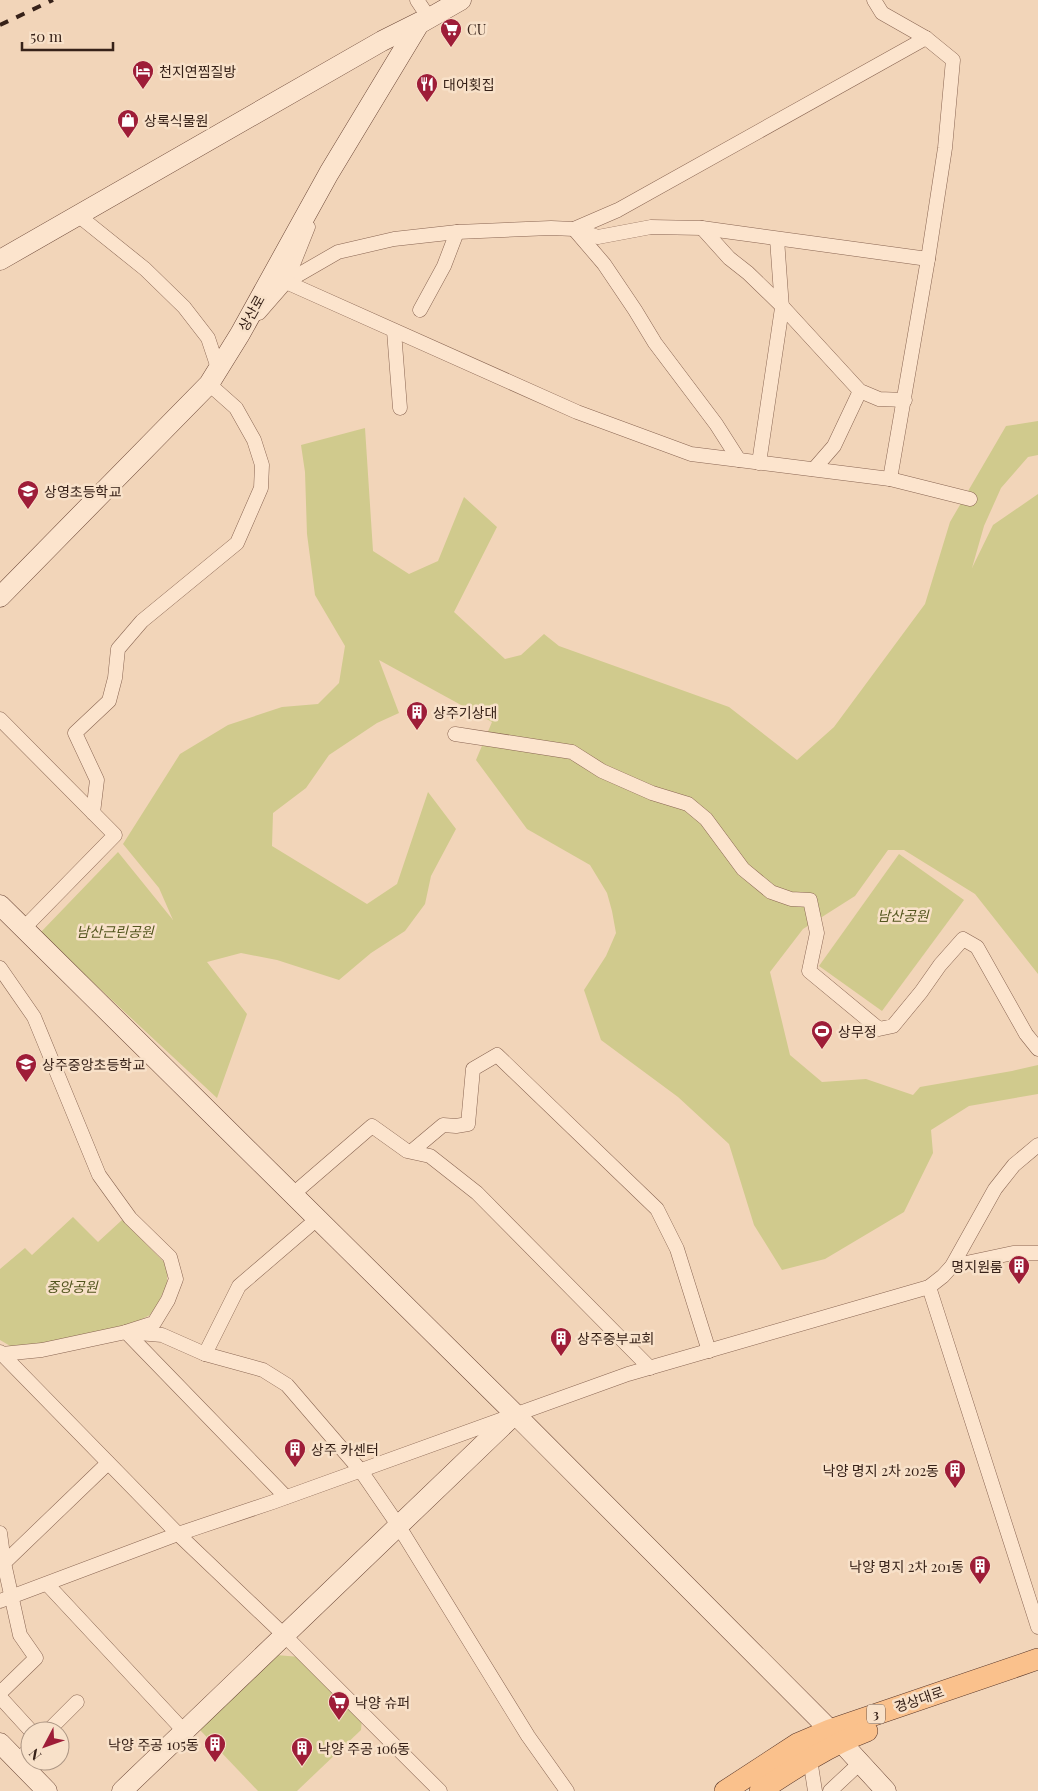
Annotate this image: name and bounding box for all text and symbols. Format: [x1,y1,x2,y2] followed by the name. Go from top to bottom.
[439,17,463,48] supermarket icon: CU
[22,20,114,52] scale bar
[467,20,487,39] place label: CU
[30,26,63,46] text: 50 m
[131,59,155,90] hotel icon: 천지연찜질방
[159,62,236,81] place label: 천지연찜질방
[415,72,439,103] restaurant icon: 대어횟집
[443,75,495,94] place label: 대어횟집
[116,108,140,139] shop icon: 상록식물원
[144,111,208,130] place label: 상록식물원
[233,291,269,335] street label: 상산로
[16,479,40,510] school or university icon: 상영초등학교
[44,482,121,501] place label: 상영초등학교
[405,700,429,731] building icon: 상주기상대
[433,703,497,722] place label: 상주기상대
[877,906,930,925] park label: 남산공원
[76,922,155,941] park label: 남산근린공원
[810,1019,834,1050] sports icon: 상무정
[838,1022,877,1041] place label: 상무정
[14,1052,38,1083] school or university icon: 상주중앙초등학교
[42,1055,145,1074] place label: 상주중앙초등학교
[1007,1254,1031,1285] building icon: 명지원룸
[951,1257,1003,1276] place label: 명지원룸
[46,1277,99,1296] park label: 중앙공원
[549,1326,573,1357] building icon: 상주중부교회
[577,1329,654,1348] place label: 상주중부교회
[283,1437,307,1468] building icon: 상주 카센터
[311,1440,379,1459] place label: 상주 카센터
[943,1458,967,1489] building icon: 낙양 명지 2차 202동
[823,1461,939,1480] place label: 낙양 명지 2차 202동
[968,1554,992,1585] building icon: 낙양 명지 2차 201동
[849,1557,964,1576] place label: 낙양 명지 2차 201동
[892,1682,947,1716] street label: 경상대로
[327,1690,351,1721] supermarket icon: 낙양 슈퍼
[355,1693,410,1712] place label: 낙양 슈퍼
[867,1705,885,1724] road number: 3
[20,1721,70,1771] north arrow
[203,1732,227,1763] building icon: 낙양 주공 105동
[108,1735,199,1754] place label: 낙양 주공 105동
[290,1736,314,1767] building icon: 낙양 주공 106동
[318,1739,410,1758] place label: 낙양 주공 106동
[24,1745,45,1765] text: N

